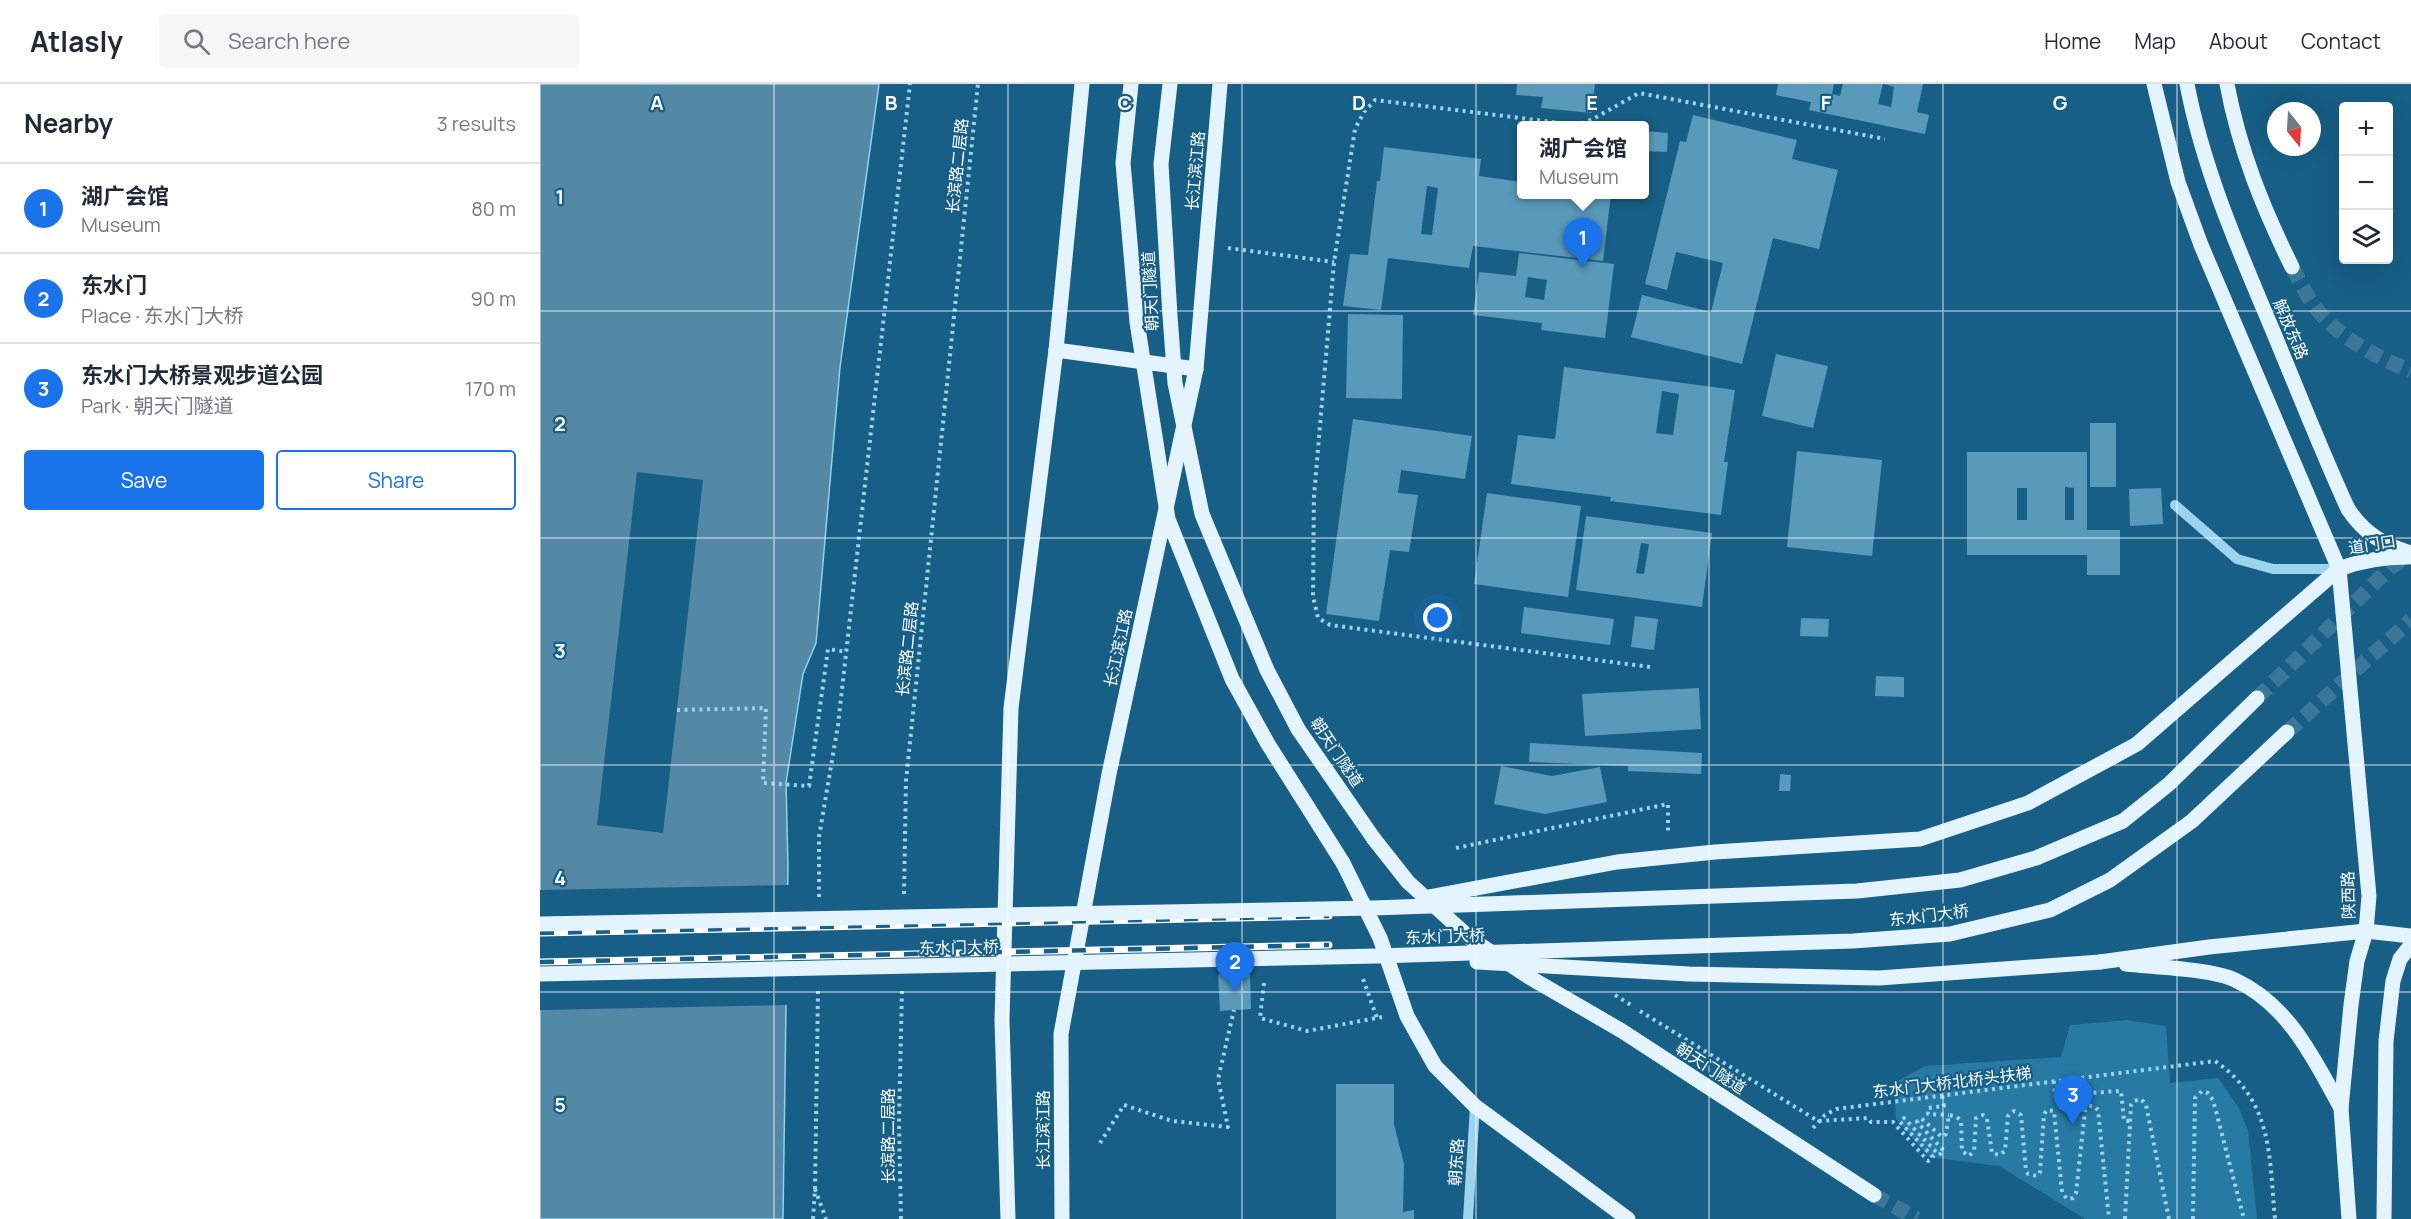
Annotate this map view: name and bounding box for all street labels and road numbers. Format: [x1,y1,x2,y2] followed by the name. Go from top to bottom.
[941,117,973,215] street label: 长滨路二层路
[1181,130,1209,212] street label: 长江滨江路
[1137,250,1163,332] street label: 朝天门隧道
[2268,295,2314,363] street label: 解放东路
[2347,529,2397,559] street label: 道门口
[891,600,923,698] street label: 长滨路二层路
[1099,607,1137,689] street label: 长江滨江路
[1306,713,1368,791] street label: 朝天门隧道
[2337,871,2359,919] street label: 陕西路
[1888,899,1970,931] street label: 东水门大桥
[1405,924,1485,948] street label: 东水门大桥
[919,935,999,959] street label: 东水门大桥
[1671,1037,1751,1099] street label: 朝天门隧道
[1871,1061,2033,1103] street label: 东水门大桥北桥头扶梯
[877,1088,899,1184] street label: 长滨路二层路
[1032,1090,1054,1170] street label: 长江滨江路
[1443,1137,1469,1187] street label: 朝东路

